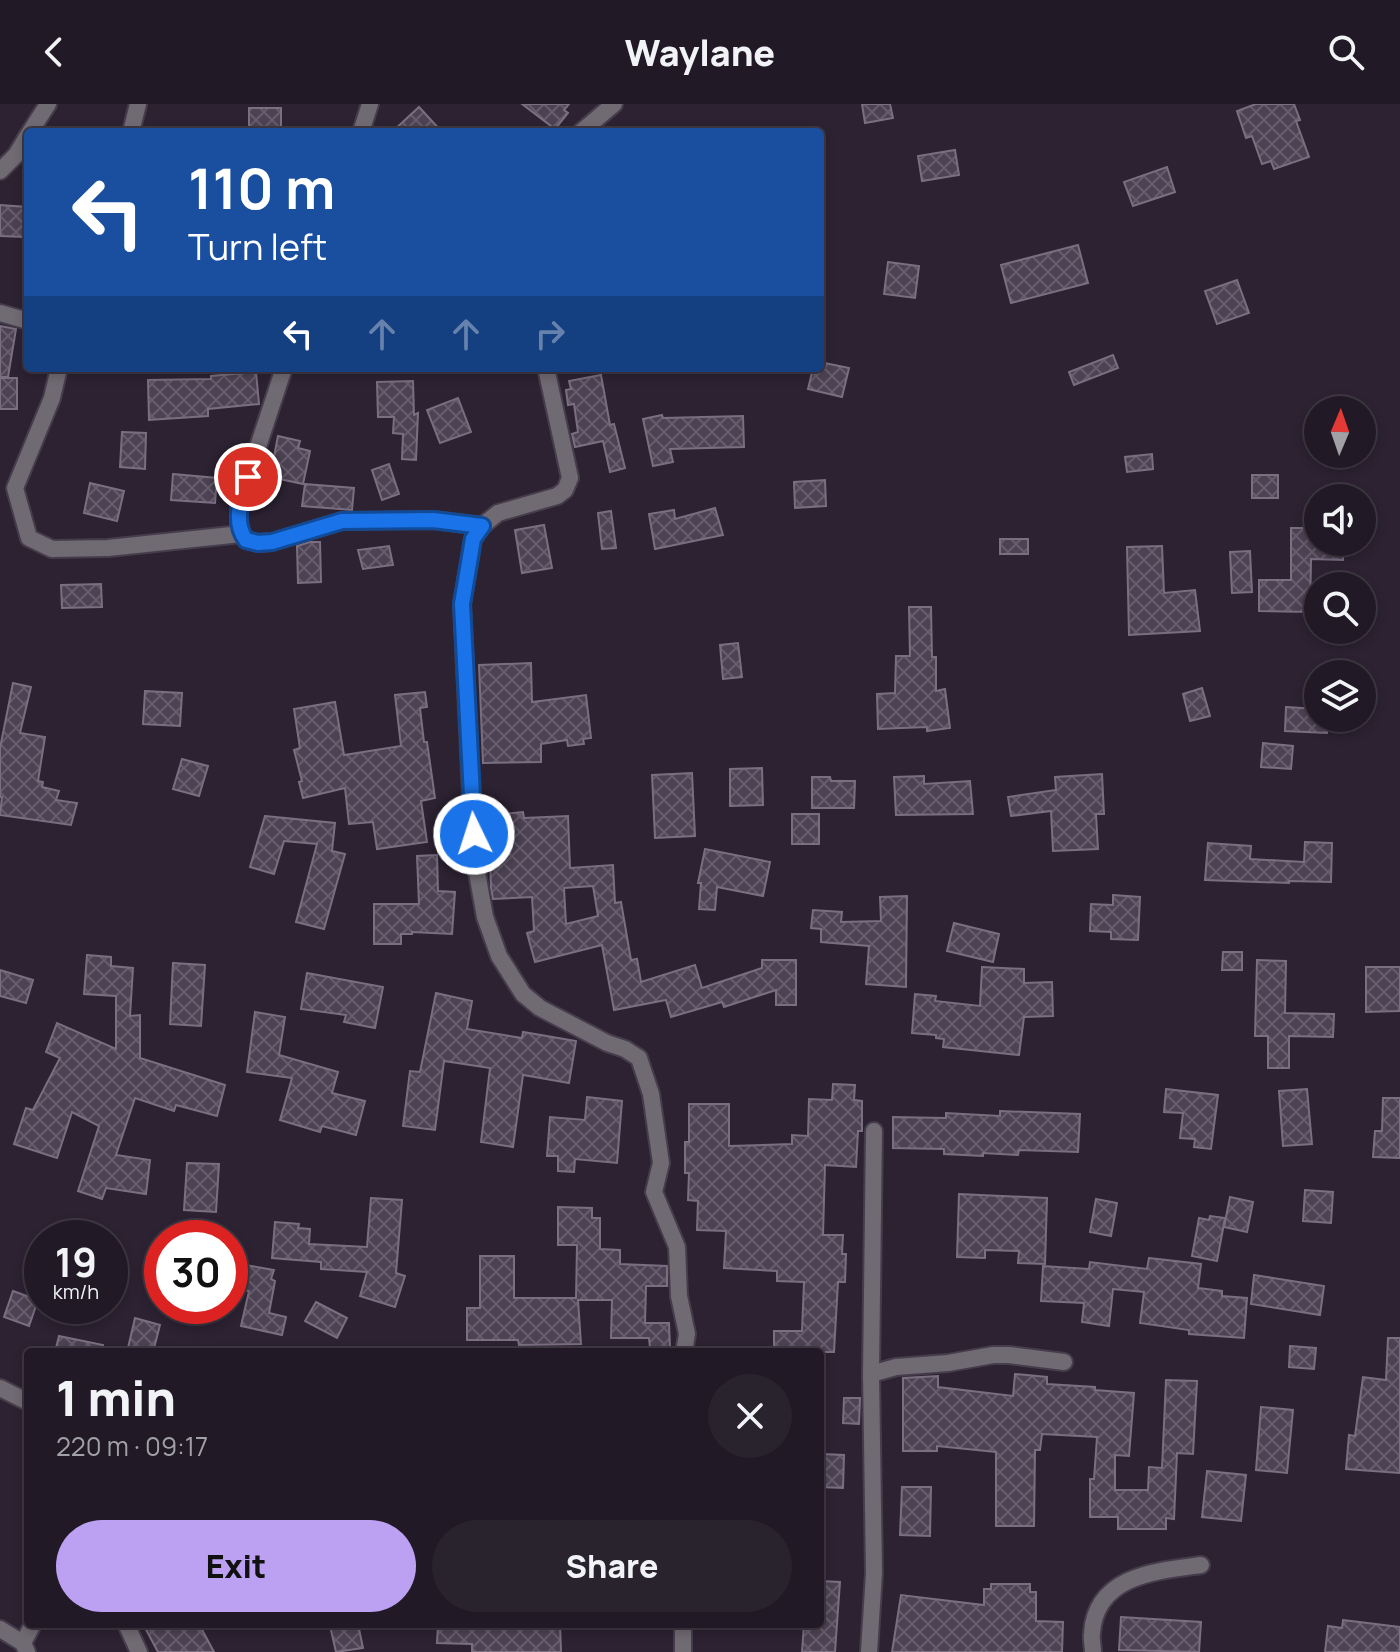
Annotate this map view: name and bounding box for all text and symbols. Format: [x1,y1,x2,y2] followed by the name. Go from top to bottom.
[625,28,775,77] text: Waylane
[32,30,76,74] icon: back
[1324,30,1368,74] icon: search
[188,149,335,226] text: 110 m
[56,160,160,264] icon: left
[188,222,327,271] text: Turn left
[276,312,320,356] icon: left
[360,312,404,356] icon: ahead
[444,312,488,356] icon: ahead
[528,312,572,356] icon: right
[1304,396,1376,468] north arrow
[1304,396,1376,732] map controls
[214,443,282,511] pin
[226,455,270,499] icon: arrive
[1304,484,1376,556] button: sound
[1304,572,1376,644] button: search
[1304,660,1376,732] button: layers
[432,792,516,876] position arrow
[144,1220,248,1324] speed limit sign: 30
[55,1234,97,1289] text: 19
[53,1278,99,1305] text: km/h
[56,1365,176,1430] text: 1 min
[708,1374,792,1458] button: close
[56,1428,208,1464] text: 220 m · 09:17
[56,1520,416,1612] button: Exit
[432,1520,792,1612] button: Share

